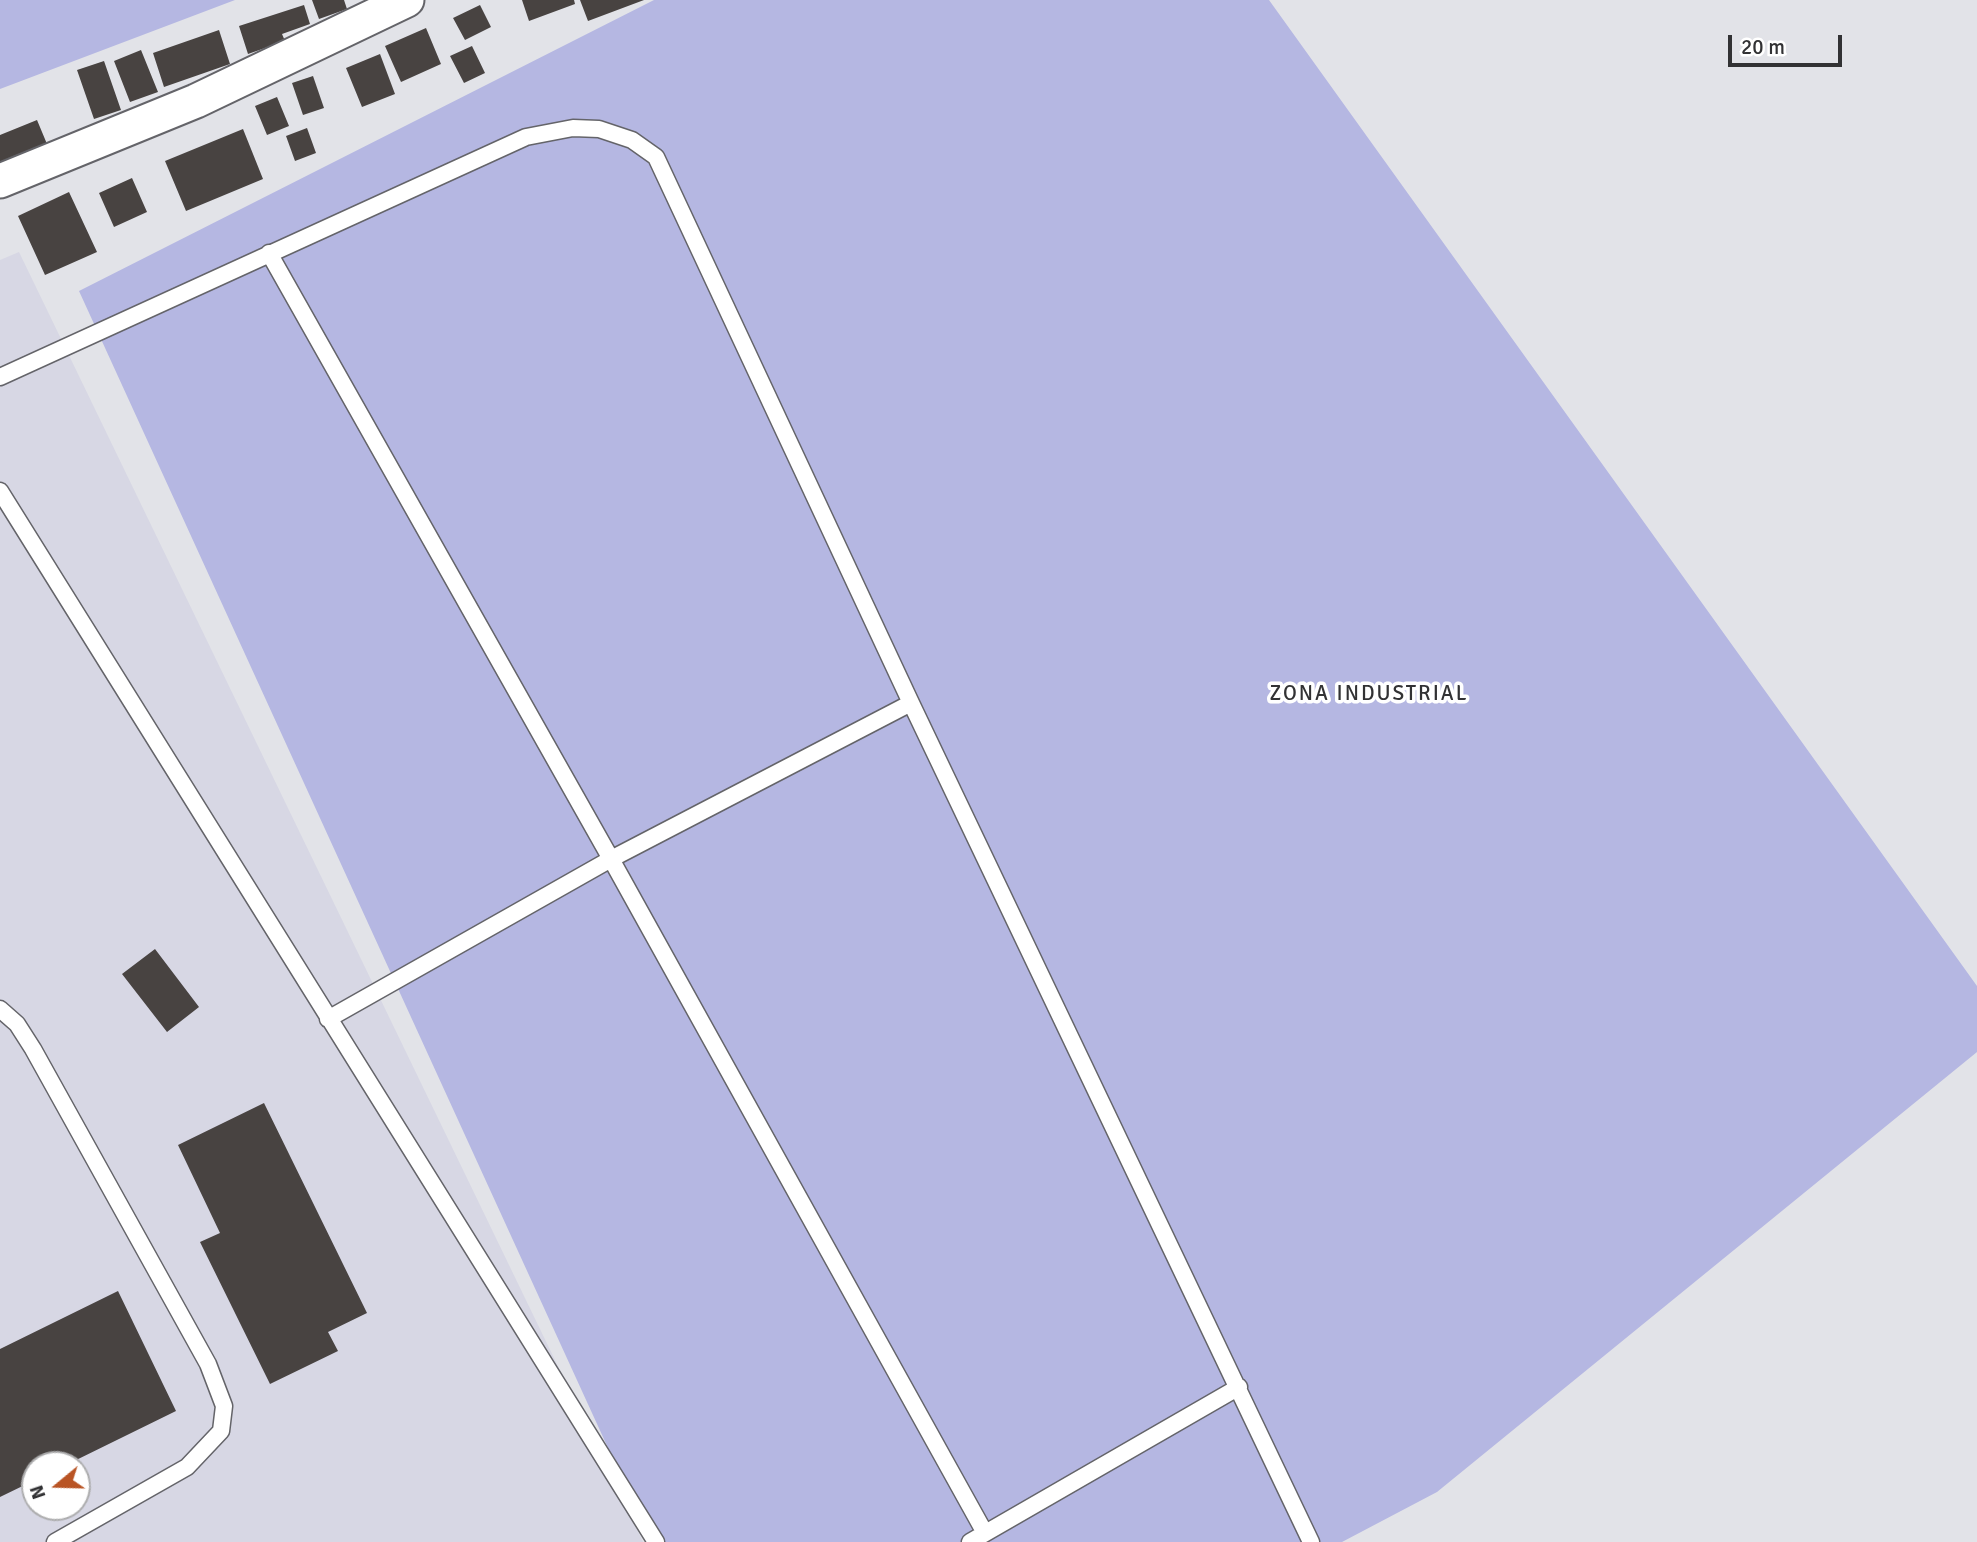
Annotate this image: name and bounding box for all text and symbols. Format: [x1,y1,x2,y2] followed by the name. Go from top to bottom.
[1732,21,1846,65] scale bar
[1741,34,1785,60] text: 20 m
[1271,681,1467,707] district label: ZONA INDUSTRIAL
[21,1451,91,1521] north arrow
[25,1482,52,1502] text: N

